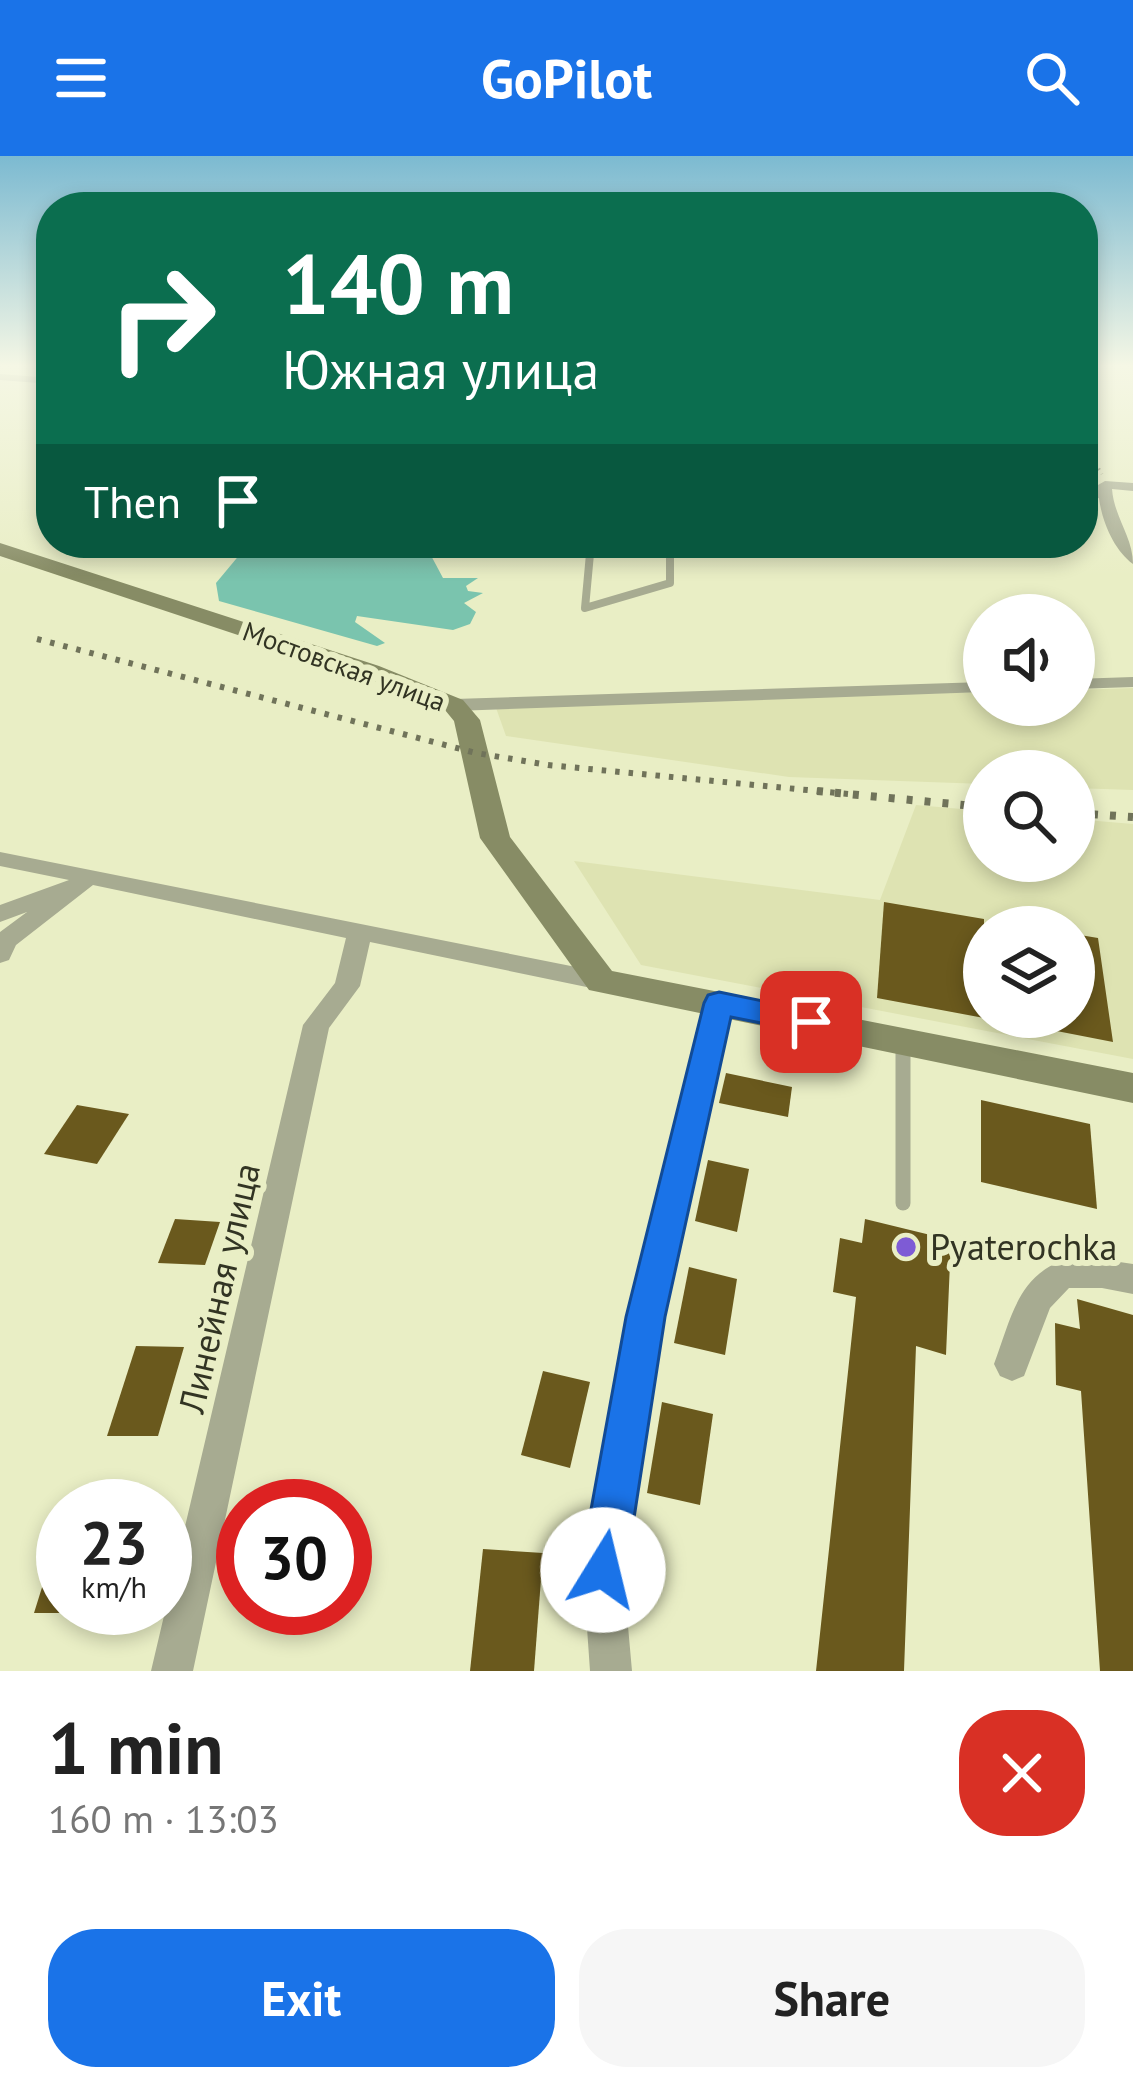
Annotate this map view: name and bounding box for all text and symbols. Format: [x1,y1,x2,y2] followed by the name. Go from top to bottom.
[481,43,652,113] text: GoPilot
[48,45,114,111] icon: menu
[1019,45,1085,111] icon: search
[282,228,514,337] text: 140 m
[84,240,240,396] icon: right
[282,334,599,404] text: Южная улица
[205,468,271,534] icon: arrive
[84,472,181,530] text: Then
[963,594,1095,1038] map controls
[963,594,1095,726] button: sound
[238,614,450,718] street label: Мостовская улица
[963,750,1095,882] button: search
[963,906,1095,1038] button: layers
[760,971,862,1073] pin
[778,989,844,1055] icon: arrive
[167,1158,270,1418] street label: Линейная улица
[930,1223,1117,1270] place label: Pyaterochka
[893,1234,919,1260] marker: Pyaterochka
[216,1479,372,1635] speed limit sign: 30
[80,1503,148,1581] text: 23
[540,1507,666,1633] position arrow
[81,1567,147,1606] text: km/h
[48,1701,224,1794] text: 1 min
[959,1710,1085,1836] button: close
[48,1793,279,1844] text: 160 m · 13:03
[48,1929,555,2067] button: Exit
[579,1929,1085,2067] button: Share

